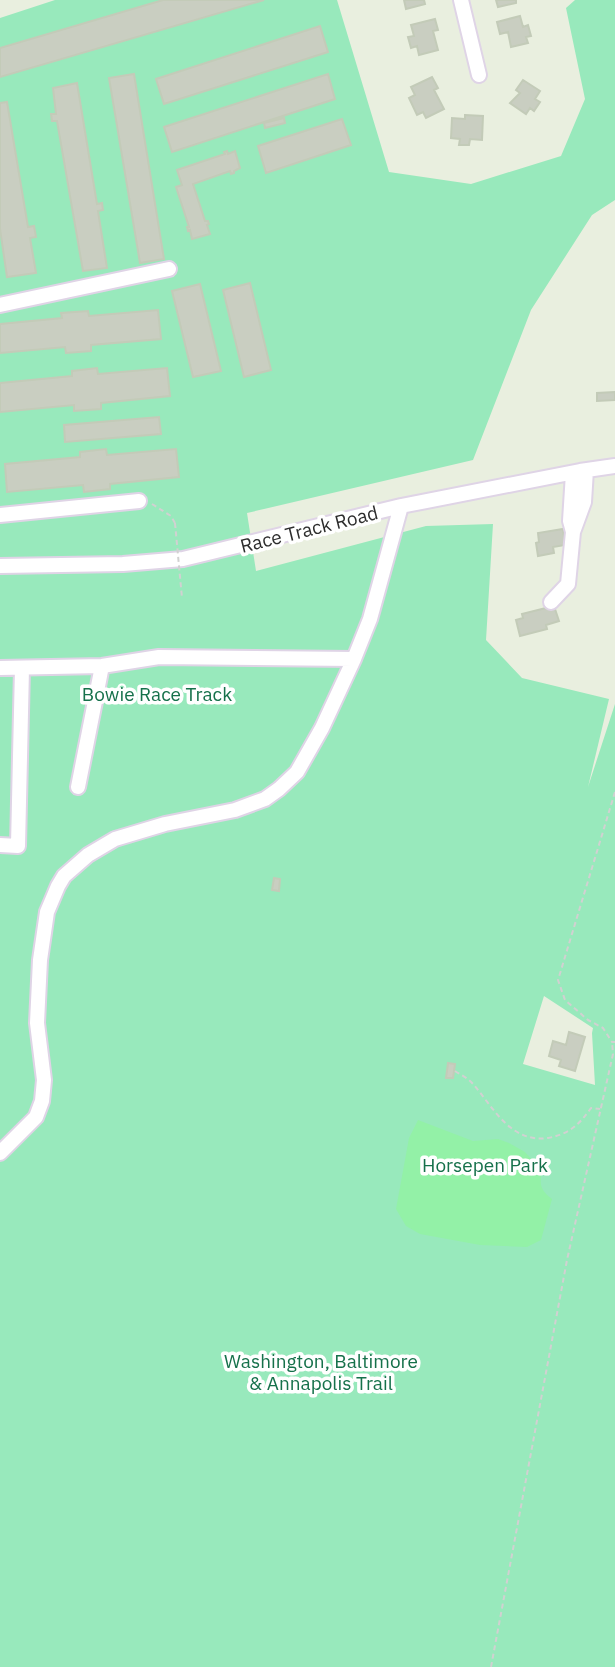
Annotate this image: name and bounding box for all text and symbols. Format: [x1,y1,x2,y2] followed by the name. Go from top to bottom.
[238,500,380,558] street label: Race Track Road
[82,682,232,706] park label: Bowie Race Track
[422,1153,548,1177] park label: Horsepen Park
[224,1349,418,1395] park label: Washington, Baltimore & Annapolis Trail

